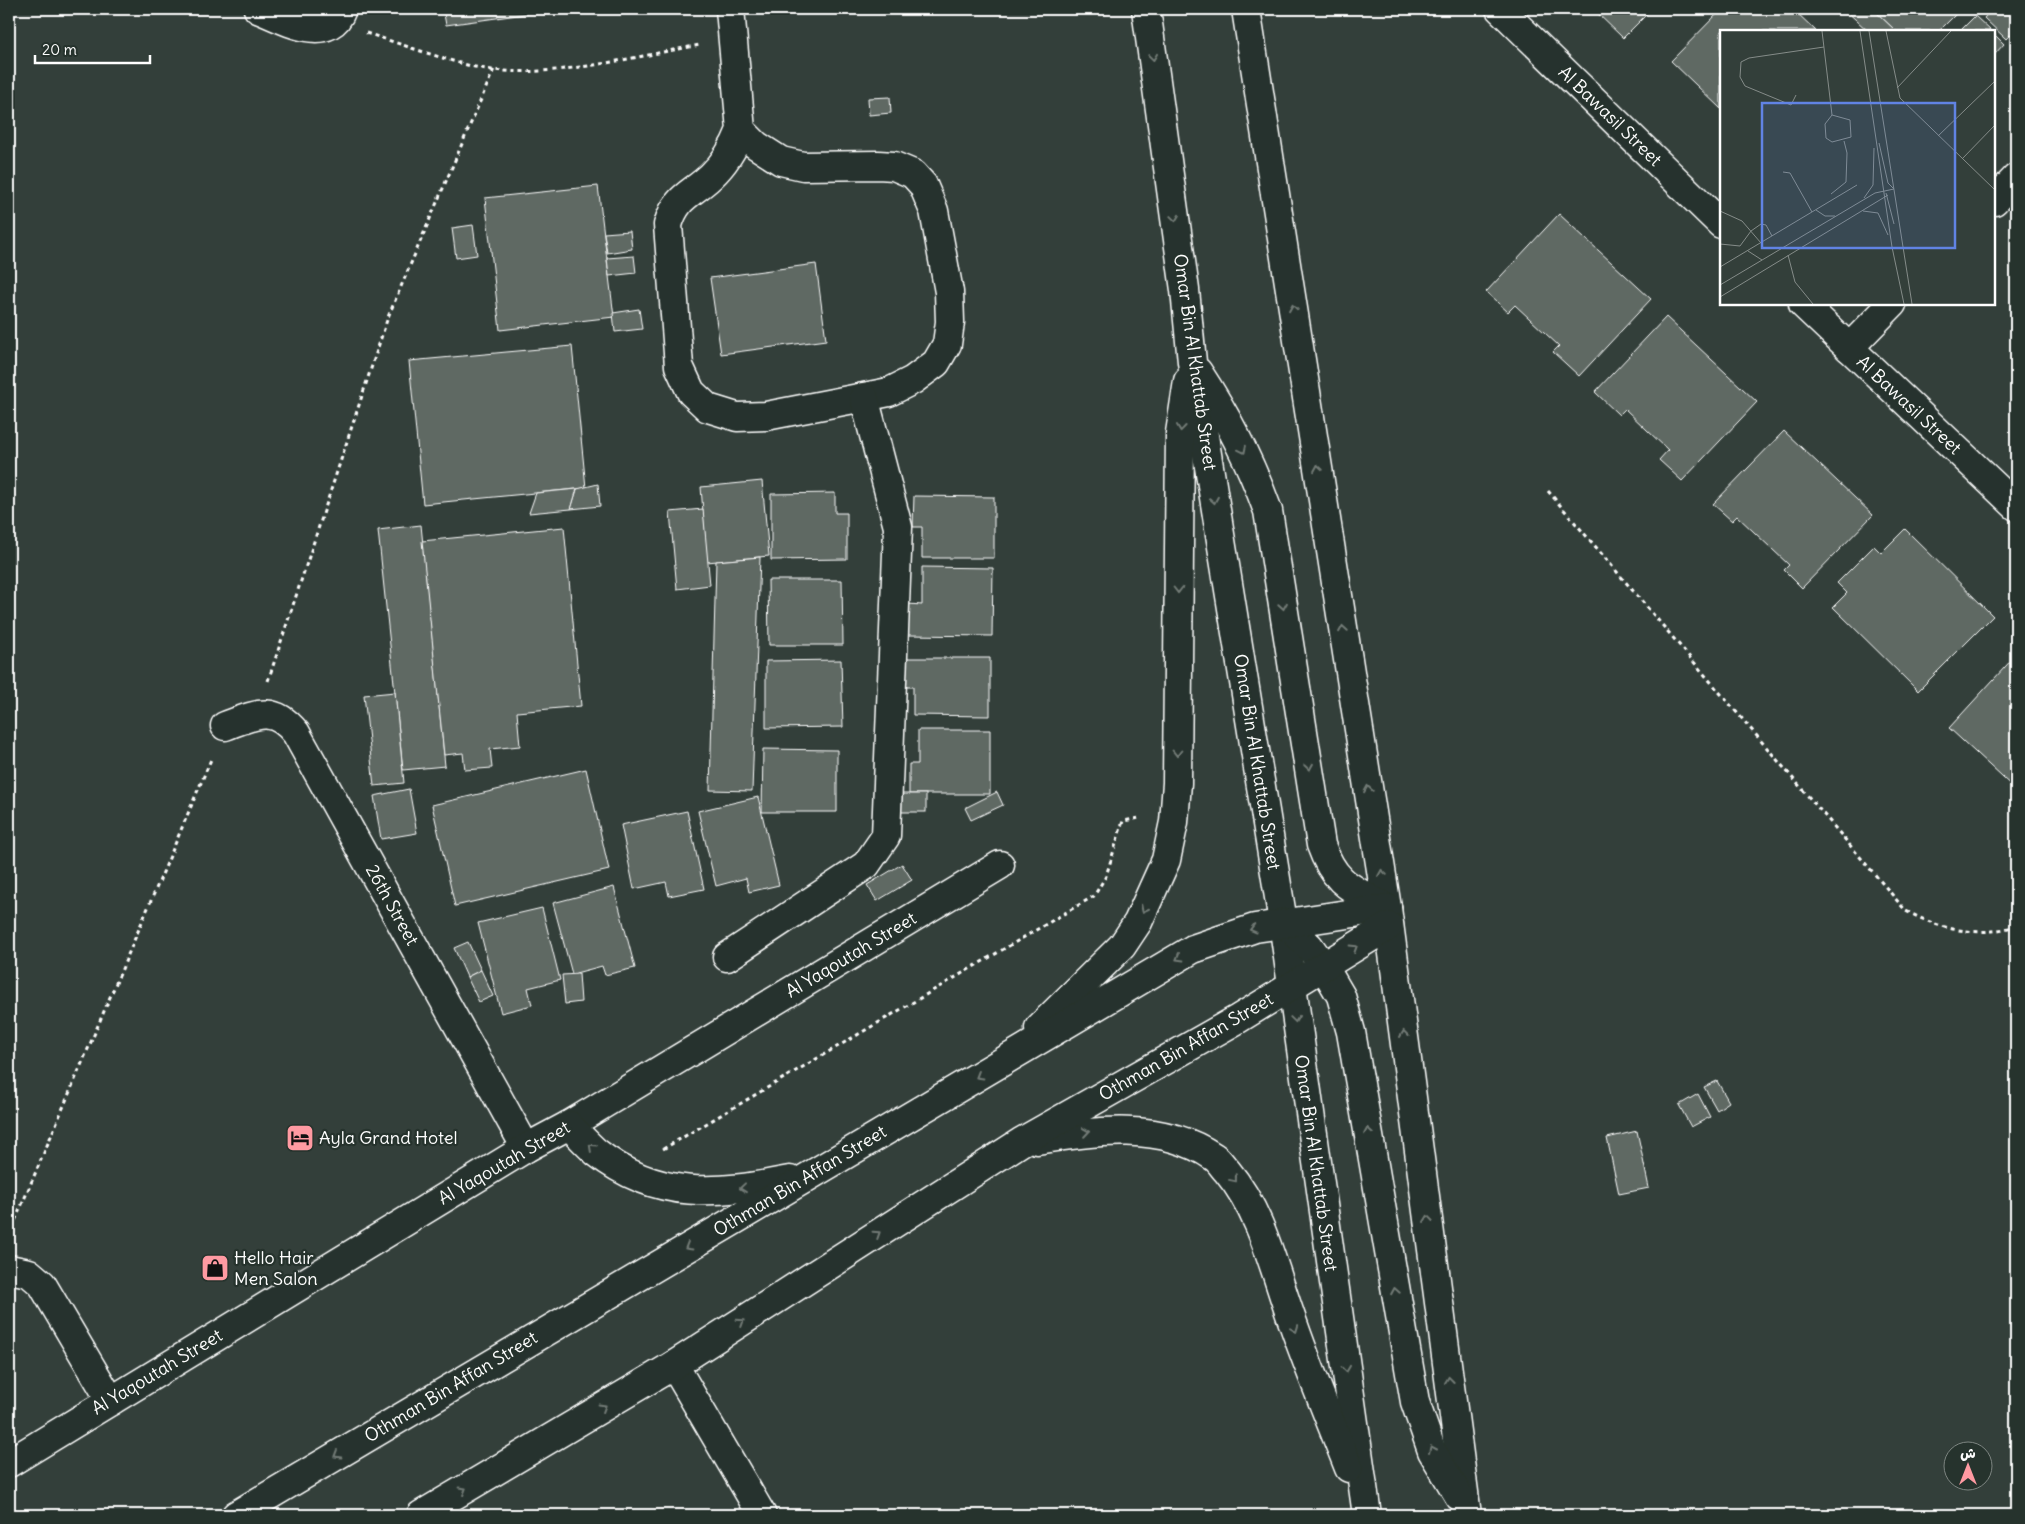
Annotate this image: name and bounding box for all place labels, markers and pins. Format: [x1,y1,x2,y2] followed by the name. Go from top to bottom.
[285,1123,315,1153] hotel icon: Ayla Grand Hotel
[319,1126,458,1149] place label: Ayla Grand Hotel
[234,1246,318,1290] place label: Hello Hair Men Salon
[200,1253,230,1283] shop icon: Hello Hair Men Salon

